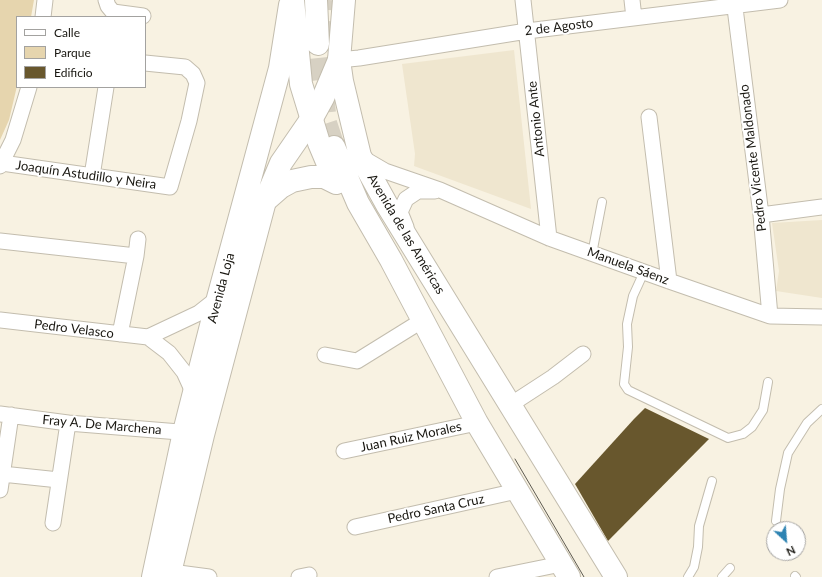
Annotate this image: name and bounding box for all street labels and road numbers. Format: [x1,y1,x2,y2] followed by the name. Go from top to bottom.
[524,15,594,39] street label: 2 de Agosto
[524,80,548,158] street label: Antonio Ante
[736,84,770,232] street label: Pedro Vicente Maldonado
[15,157,157,193] street label: Joaquín Astudillo y Neira
[364,171,448,297] street label: Avenida de las Américas
[585,244,671,288] street label: Manuela Sáenz
[204,251,238,325] street label: Avenida Loja
[33,316,115,342] street label: Pedro Velasco
[42,412,162,438] street label: Fray A. De Marchena
[359,419,463,455] street label: Juan Ruiz Morales
[386,491,486,527] street label: Pedro Santa Cruz

